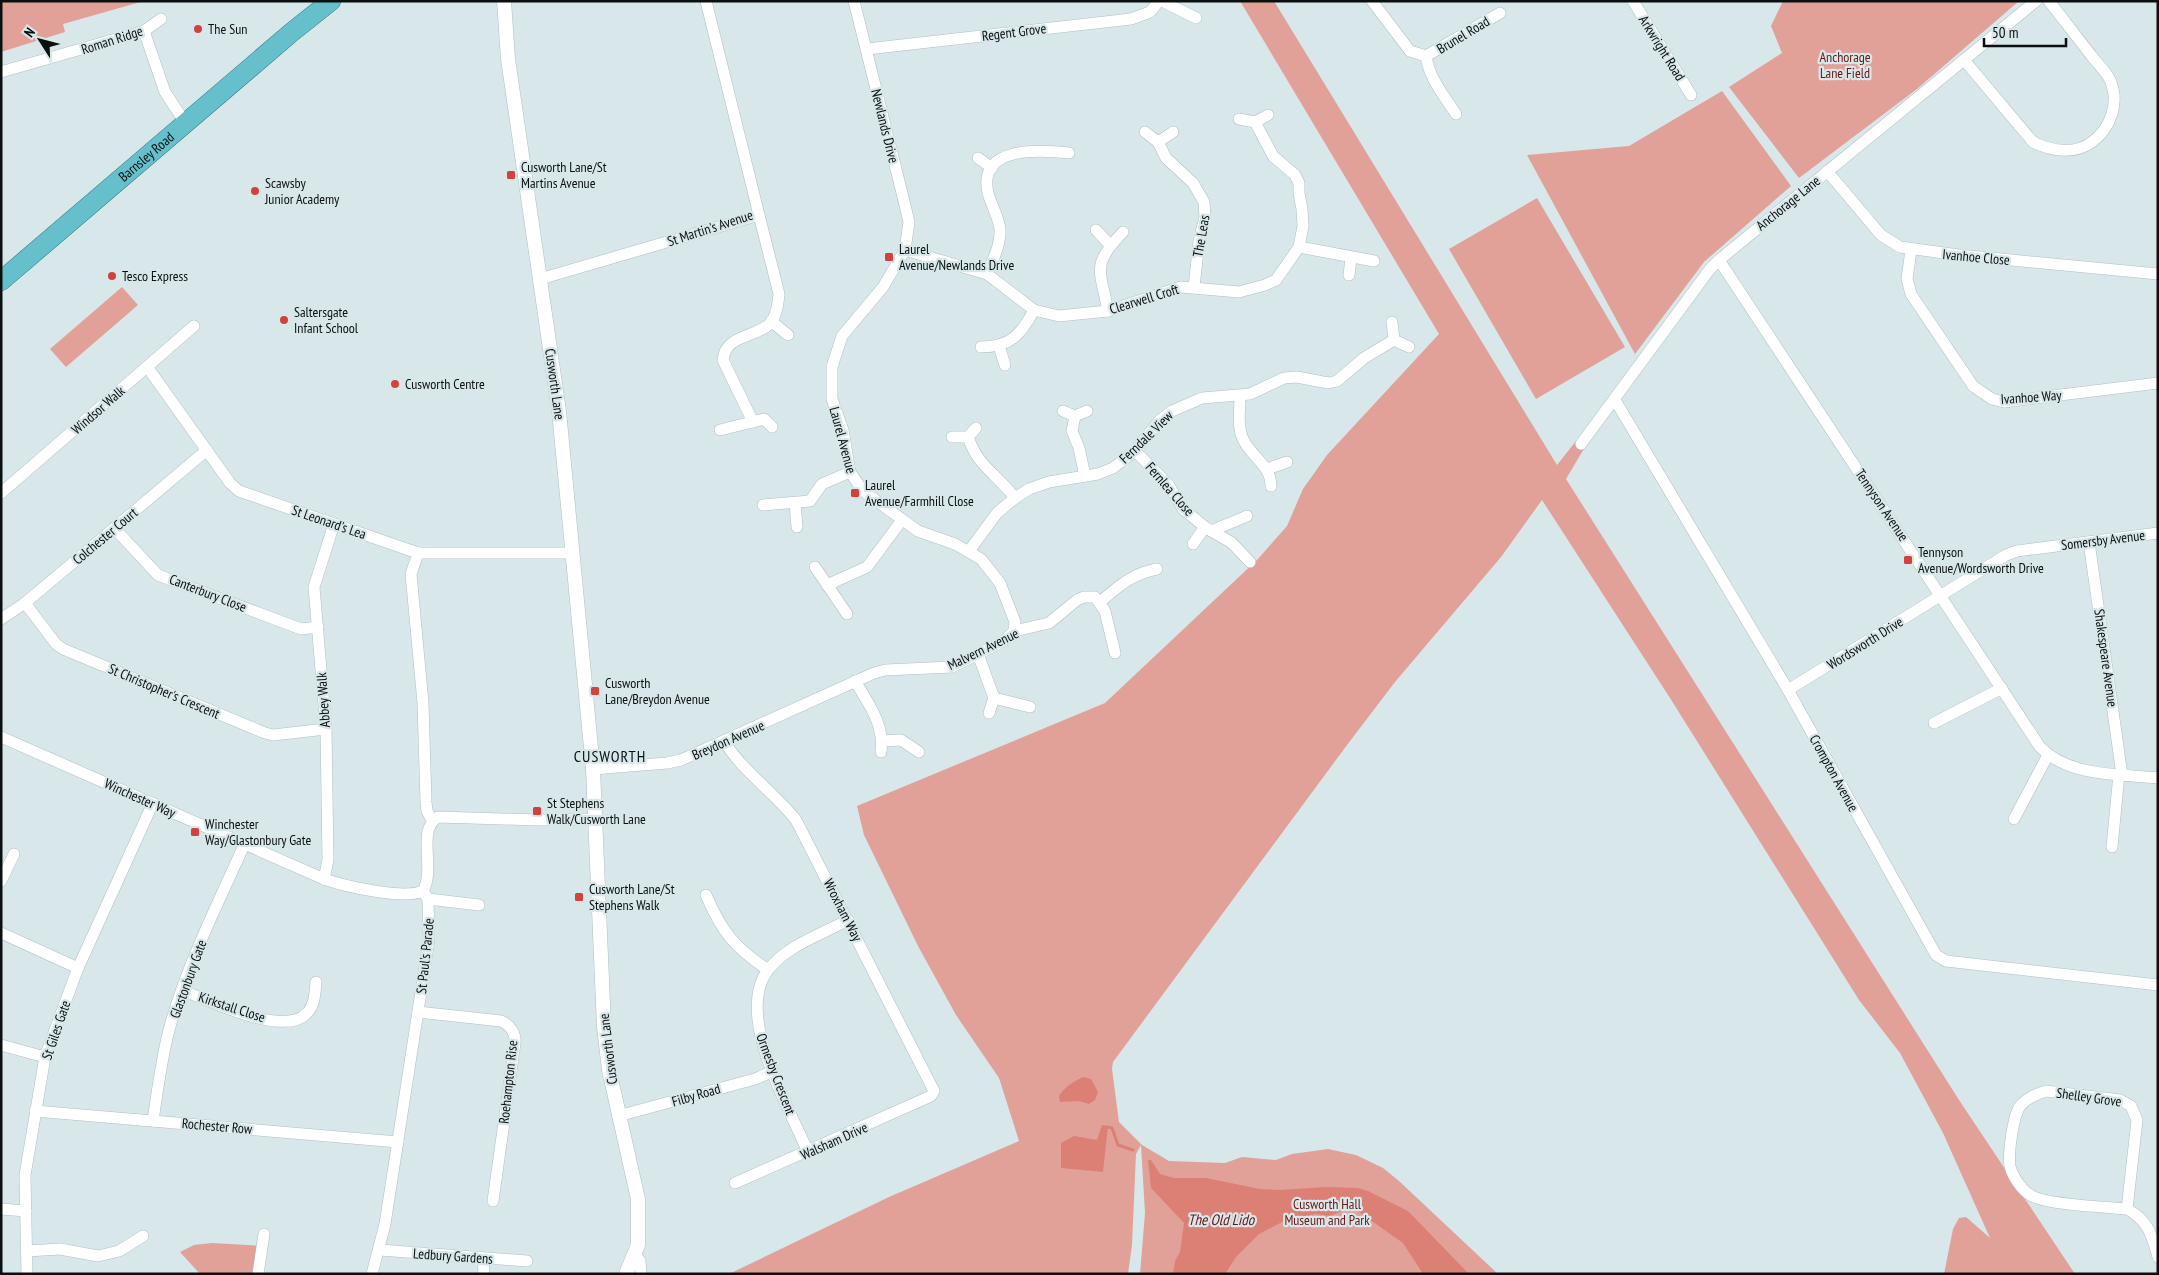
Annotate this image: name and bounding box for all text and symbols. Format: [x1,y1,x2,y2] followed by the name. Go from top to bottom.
[1433,12,1493,58] street label: Brunel Road
[1635,12,1689,84] street label: Arkwright Road
[15,15,65,65] north arrow
[1984,15,2066,47] scale bar
[981,19,1047,45] street label: Regent Grove
[208,20,247,38] place label: The Sun
[79,22,145,58] street label: Roman Ridge
[192,23,204,35] marker: The Sun
[1992,23,2018,42] text: 50 m
[20,24,39,41] text: N
[1819,48,1871,82] park label: Anchorage Lane Field
[867,87,903,165] street label: Newlands Drive
[115,128,178,186] street label: Barnsley Road
[521,158,607,192] place label: Cusworth Lane/St Martins Avenue
[505,169,517,181] marker: Cusworth Lane/St Martins Avenue
[1752,172,1824,234] street label: Anchorage Lane
[264,174,340,208] place label: Scawsby Junior Academy
[249,185,261,197] marker: Scawsby Junior Academy
[665,206,755,250] street label: St Martin's Avenue
[1188,213,1214,258] street label: The Leas
[899,240,1014,274] place label: Laurel Avenue/Newlands Drive
[1942,245,2011,269] street label: Ivanhoe Close
[883,251,895,263] marker: Laurel Avenue/Newlands Drive
[122,267,188,285] place label: Tesco Express
[106,270,118,282] marker: Tesco Express
[1107,280,1181,318] street label: Clearwell Croft
[294,303,359,337] place label: Saltersgate Infant School
[278,314,290,326] marker: Saltersgate Infant School
[541,347,569,421] street label: Cusworth Lane
[405,375,485,393] place label: Cusworth Centre
[389,378,401,390] marker: Cusworth Centre
[67,381,129,438] street label: Windsor Walk
[2000,386,2063,408] street label: Ivanhoe Way
[825,405,861,475] street label: Laurel Avenue
[1115,406,1177,467] street label: Ferndale View
[1142,458,1198,520] street label: Fernlea Close
[1851,466,1913,545] street label: Tennyson Avenue
[865,476,974,510] place label: Laurel Avenue/Farmhill Close
[849,487,861,499] marker: Laurel Avenue/Farmhill Close
[289,501,369,543] street label: St Leonard's Lea
[69,503,141,568] street label: Colchester Court
[2060,526,2146,554] street label: Somersby Avenue
[1918,543,2044,577] place label: Tennyson Avenue/Wordsworth Drive
[1902,554,1914,566] marker: Tennyson Avenue/Wordsworth Drive
[167,570,249,616] street label: Canterbury Close
[2090,608,2122,708] street label: Shakespeare Avenue
[1824,612,1907,674] street label: Wordsworth Drive
[944,624,1022,674] street label: Malvern Avenue
[106,659,223,723] street label: St Christopher's Crescent
[312,671,334,728] street label: Abbey Walk
[605,674,710,708] place label: Cusworth Lane/Breydon Avenue
[589,685,601,697] marker: Cusworth Lane/Breydon Avenue
[689,716,767,764] street label: Breydon Avenue
[1805,731,1863,815] street label: Crompton Avenue
[574,746,646,766] district label: CUSWORTH
[102,774,179,822] street label: Winchester Way
[547,794,646,828] place label: St Stephens Walk/Cusworth Lane
[531,805,543,817] marker: St Stephens Walk/Cusworth Lane
[205,815,311,849] place label: Winchester Way/Glastonbury Gate
[189,826,201,838] marker: Winchester Way/Glastonbury Gate
[820,876,867,945] street label: Wroxham Way
[589,880,675,914] place label: Cusworth Lane/St Stephens Walk
[573,891,585,903] marker: Cusworth Lane/St Stephens Walk
[412,917,438,995] street label: St Paul's Parade
[165,937,211,1021] street label: Glastonbury Gate
[196,988,268,1026] street label: Kirkstall Close
[37,998,75,1062] street label: St Giles Gate
[595,1012,621,1086] street label: Cusworth Lane
[752,1031,800,1118] street label: Ormesby Crescent
[495,1039,521,1125] street label: Roehampton Rise
[670,1079,722,1111] street label: Filby Road
[2055,1084,2123,1111] street label: Shelley Grove
[181,1114,254,1138] street label: Rochester Row
[798,1118,871,1164] street label: Walsham Drive
[1284,1195,1370,1229] park label: Cusworth Hall Museum and Park
[1188,1210,1256,1229] water label: The Old Lido
[413,1244,494,1268] street label: Ledbury Gardens

